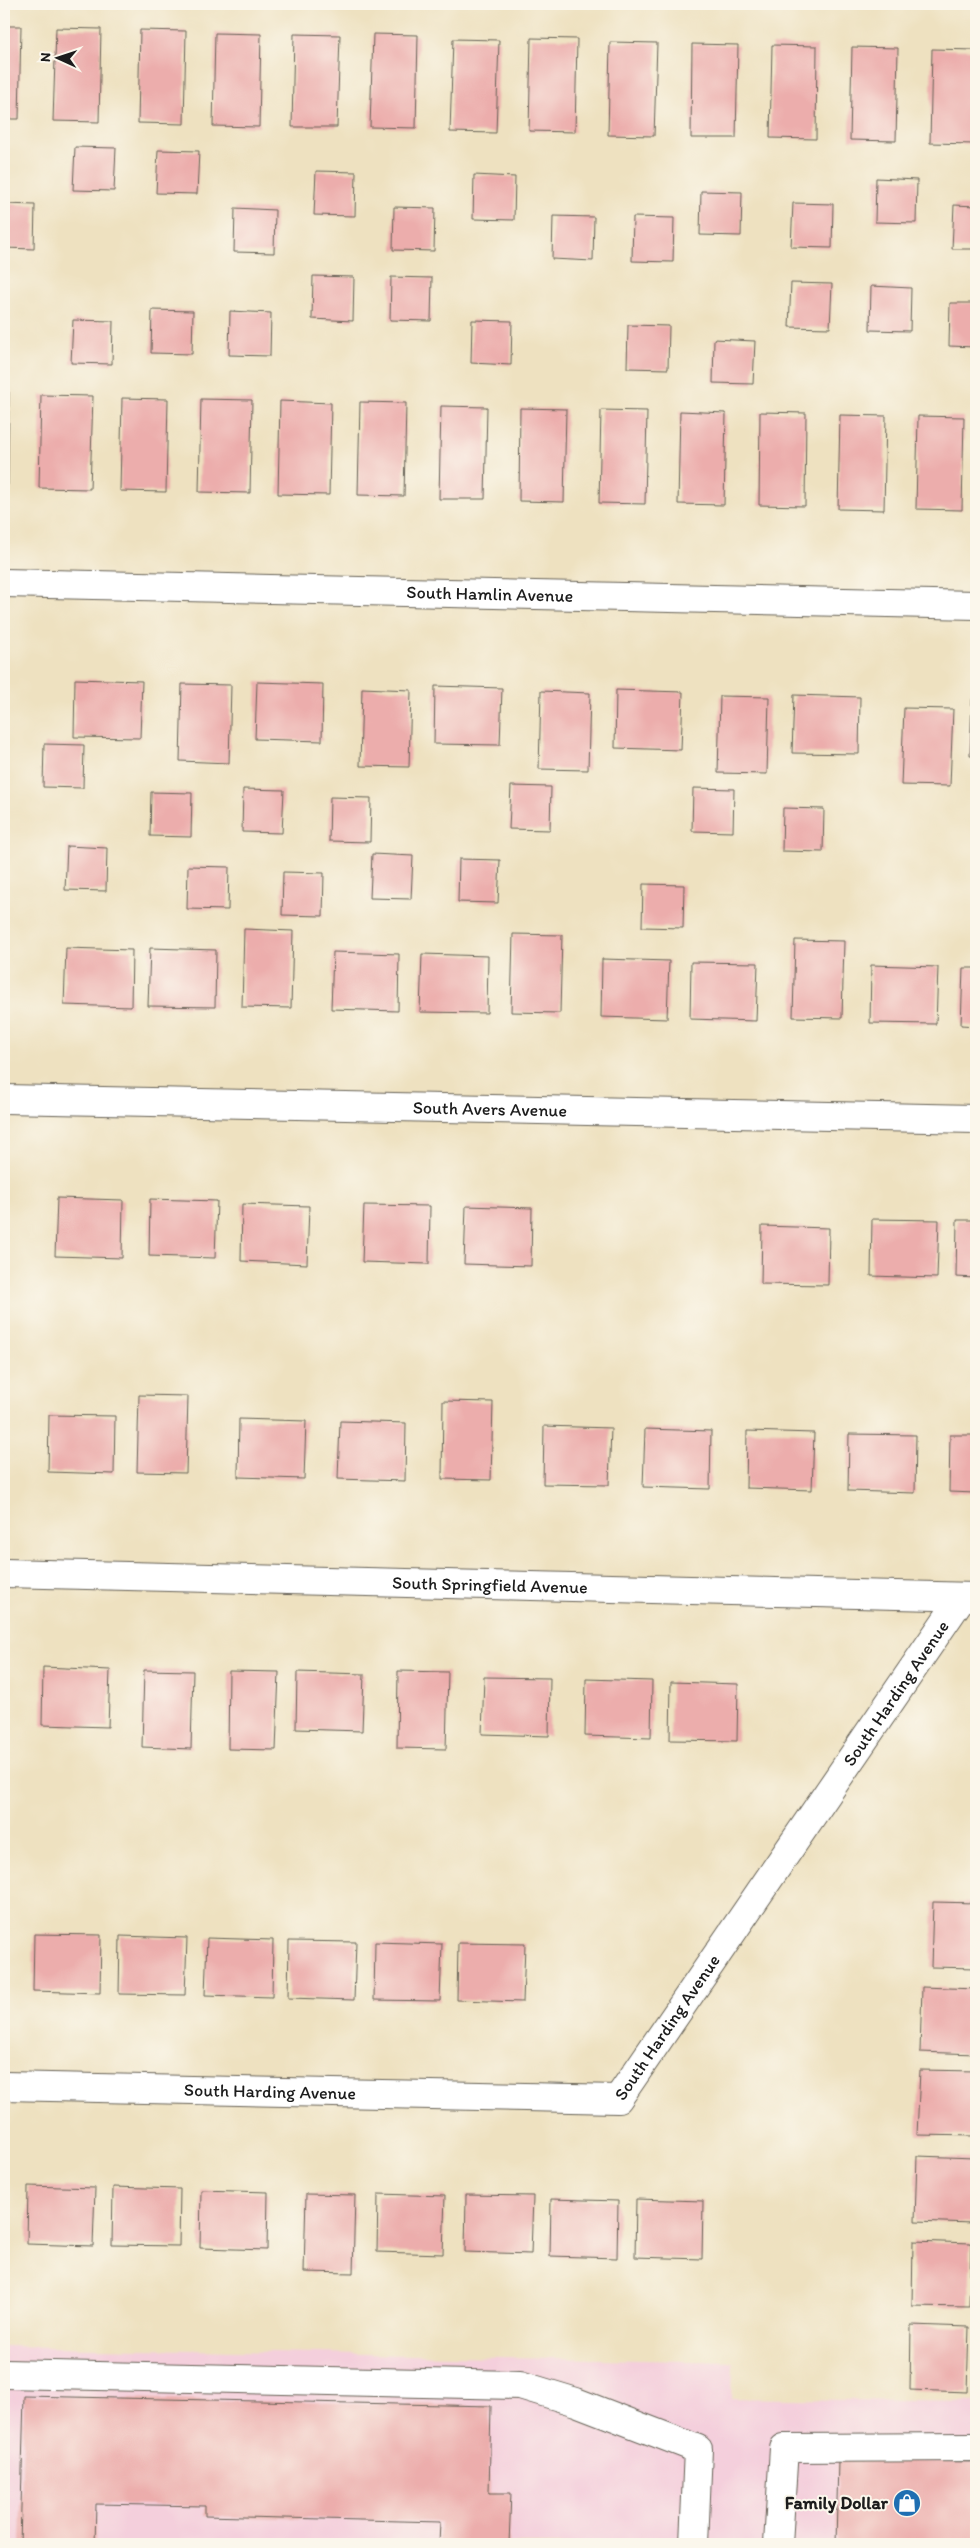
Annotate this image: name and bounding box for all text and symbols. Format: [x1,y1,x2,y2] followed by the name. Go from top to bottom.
[32,32,82,82] north arrow
[37,52,54,63] text: N
[406,581,574,607] street label: South Hamlin Avenue
[413,1096,567,1122] street label: South Avers Avenue
[392,1572,588,1598] street label: South Springfield Avenue
[838,1616,954,1770] street label: South Harding Avenue
[609,1950,725,2105] street label: South Harding Avenue
[184,2079,356,2104] street label: South Harding Avenue
[892,2488,922,2518] shop icon: Family Dollar
[785,2492,889,2514] place label: Family Dollar

